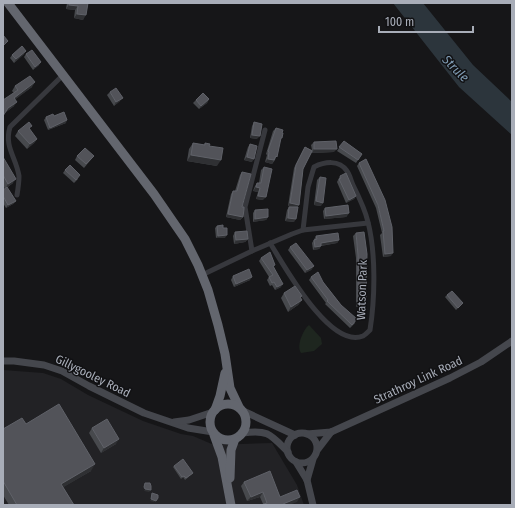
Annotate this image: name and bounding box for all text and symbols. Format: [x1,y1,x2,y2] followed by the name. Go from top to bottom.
[379,8,473,34] scale bar
[385,15,414,29] text: 100 m
[439,51,472,85] water label: Strule
[354,259,370,320] street label: Watson Park
[53,352,133,400] street label: Gillygooley Road
[372,353,464,407] street label: Strathroy Link Road

